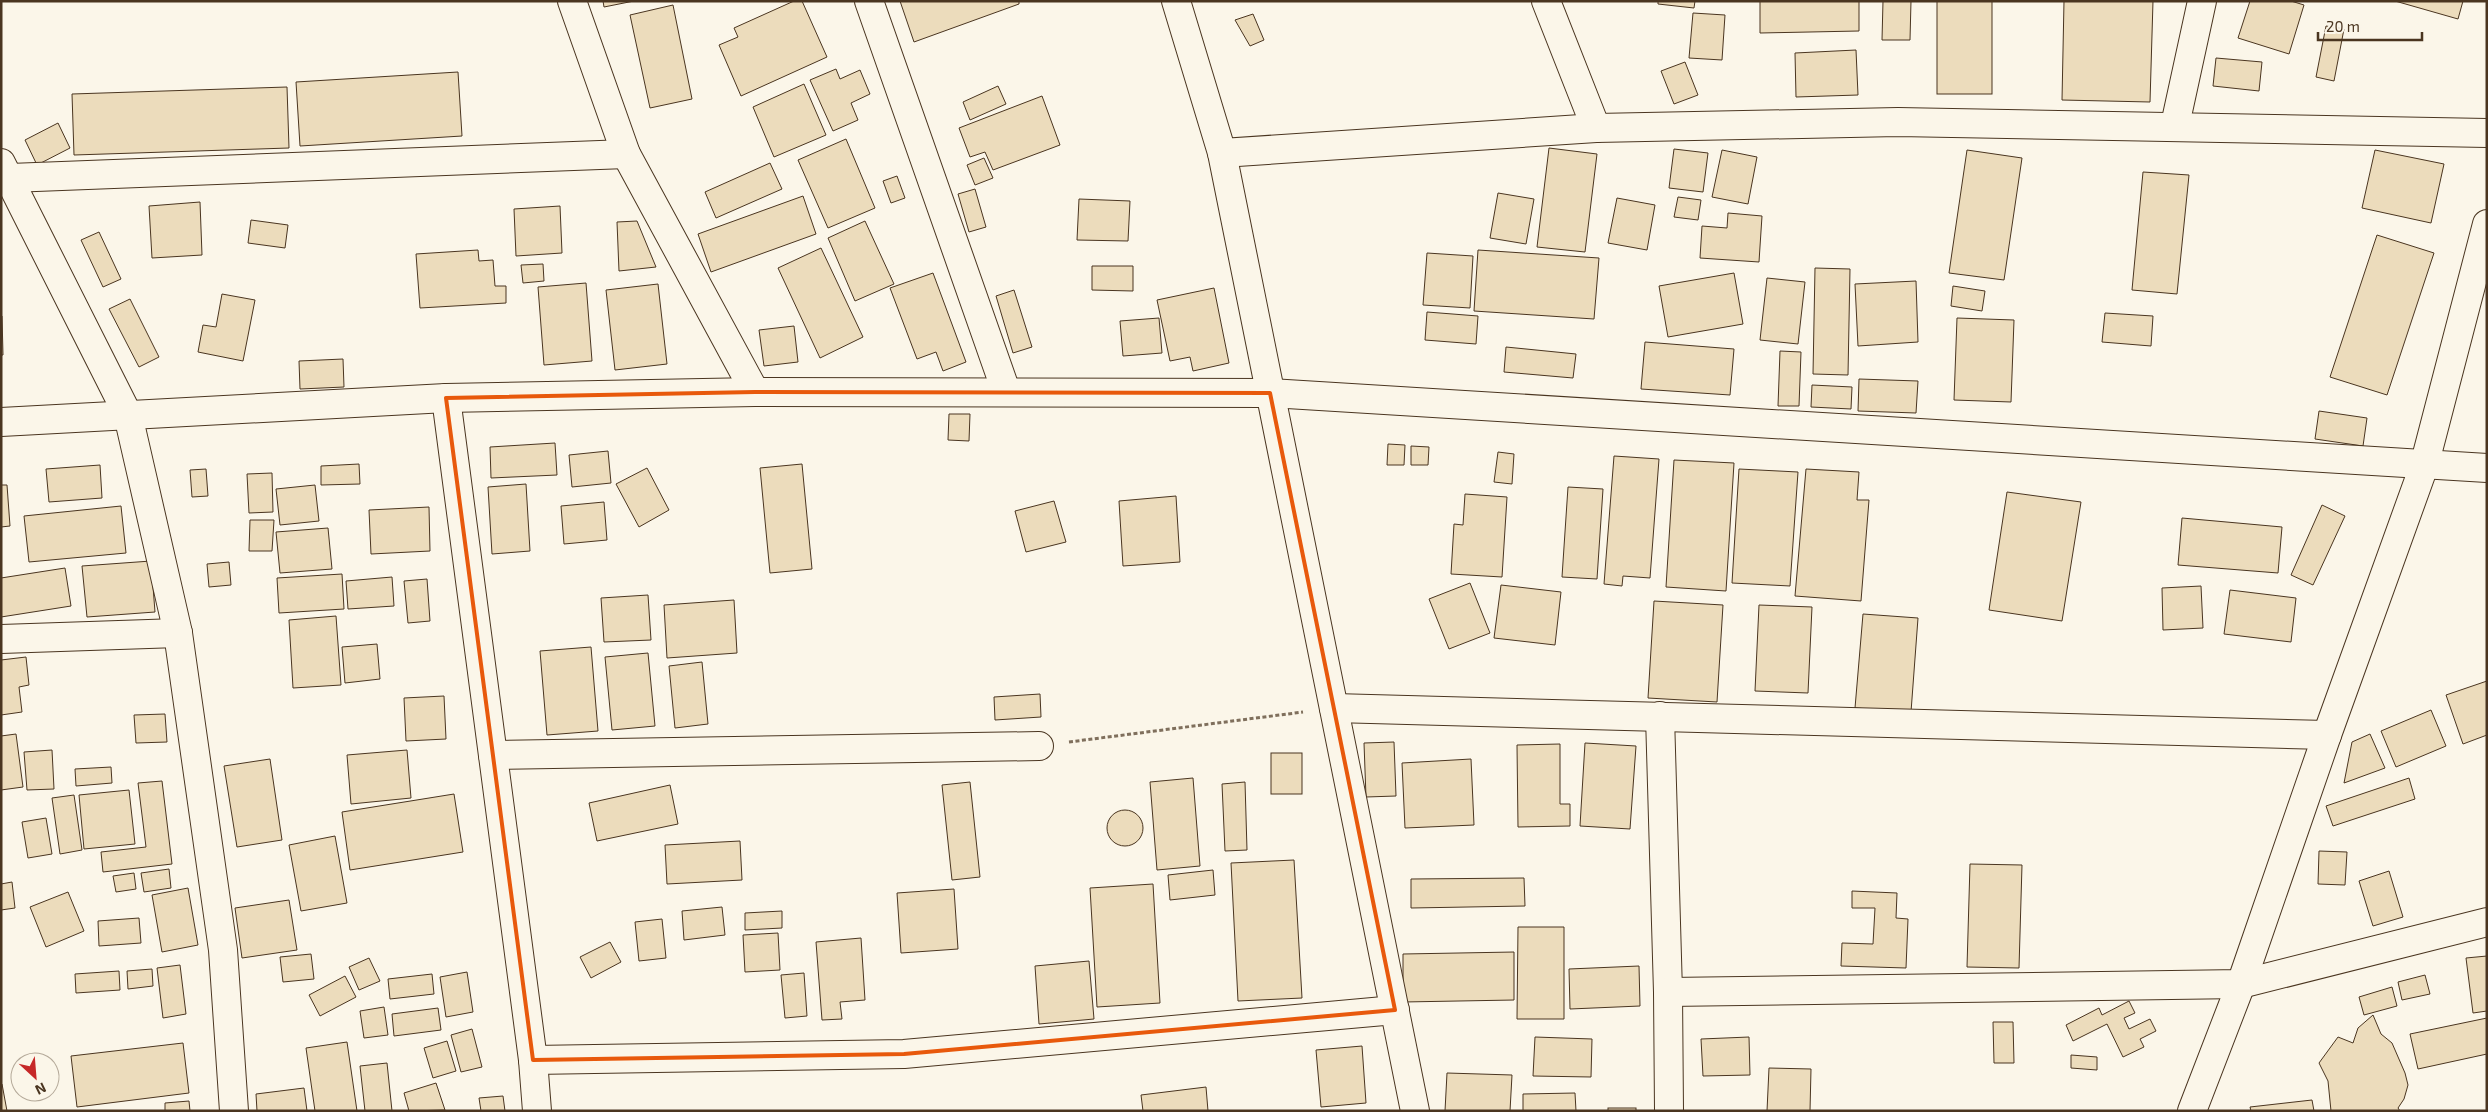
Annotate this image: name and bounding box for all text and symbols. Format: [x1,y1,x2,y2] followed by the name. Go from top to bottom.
[2318,10,2422,42] scale bar
[2326,17,2360,35] text: 20 m
[10,1052,60,1102] north arrow
[33,1079,49,1099] text: N

